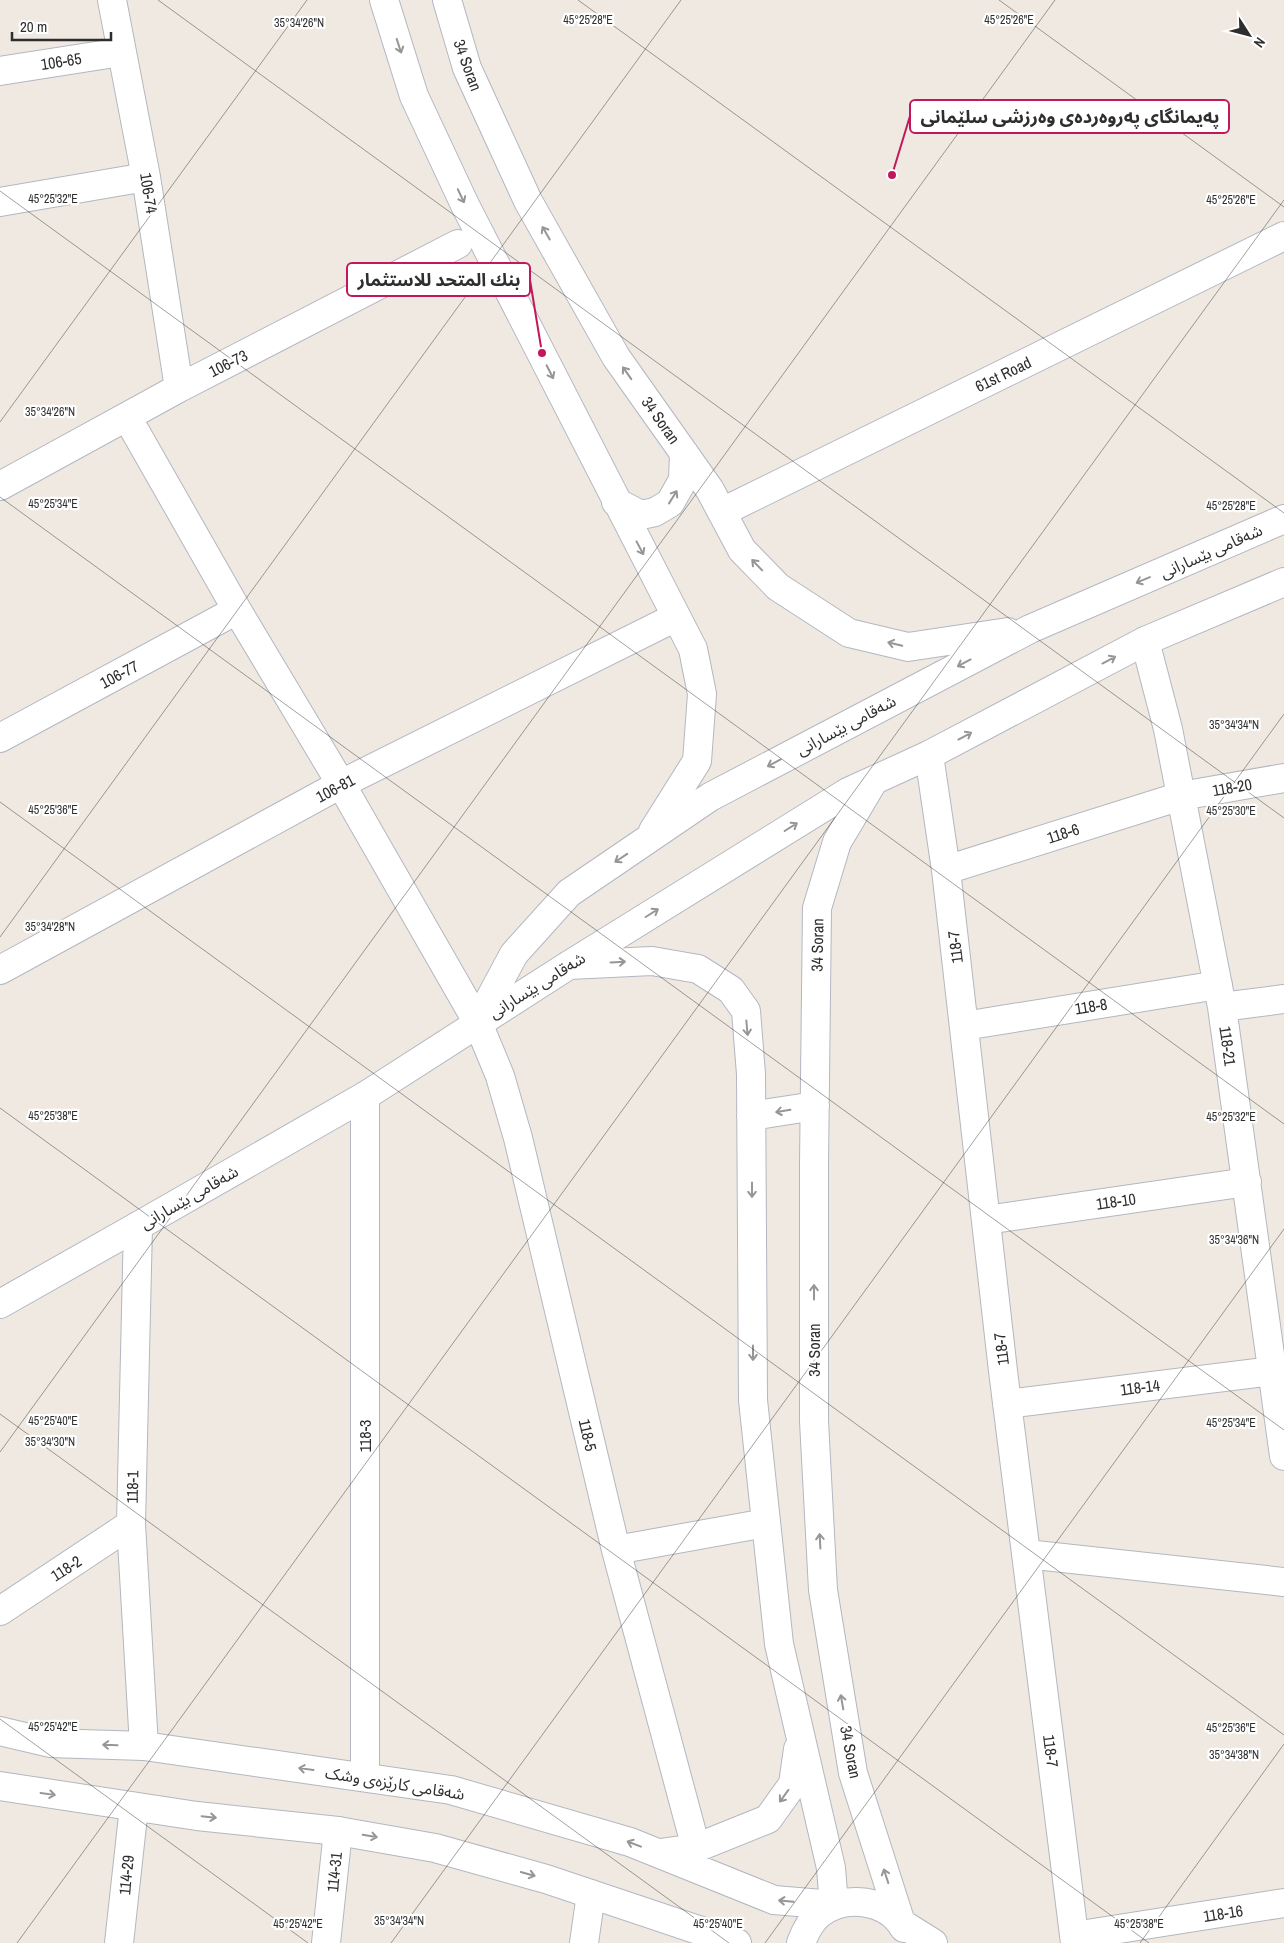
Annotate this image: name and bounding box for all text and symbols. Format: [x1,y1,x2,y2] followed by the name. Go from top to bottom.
[12,10,111,42] scale bar
[1224,10,1274,60] north arrow
[563,12,613,28] text: 45°25'28"E
[984,12,1034,28] text: 45°25'26"E
[274,15,324,31] text: 35°34'26"N
[20,16,47,37] text: 20 m
[1250,34,1269,51] text: N
[449,36,487,94] street label: 34 Soran
[394,38,404,54] one-way arrow
[39,47,83,75] street label: 106-65
[910,100,1229,133] callout: پەیمانگای پەروەردەی وەرزشی سلێمانی
[920,104,1220,129] text: پەیمانگای پەروەردەی وەرزشی سلێمانی
[135,171,163,215] street label: 106-74
[456,188,466,203] one-way arrow
[28,191,78,207] text: 45°25'32"E
[1206,192,1256,208] text: 45°25'26"E
[540,226,550,240] one-way arrow
[347,263,530,296] callout: بنك المتحد للاستثمار
[356,267,521,292] text: بنك المتحد للاستثمار
[205,344,251,382] street label: 106-73
[971,351,1035,397] street label: 61st Road
[545,365,555,380] one-way arrow
[622,366,632,380] one-way arrow
[637,392,685,448] street label: 34 Soran
[25,404,75,420] text: 35°34'26"N
[667,490,678,504] one-way arrow
[28,496,78,512] text: 45°25'34"E
[1206,498,1256,514] text: 45°25'28"E
[1156,519,1266,583] street label: شەقامی بێسارانی
[636,540,645,555] one-way arrow
[751,559,763,572] one-way arrow
[1136,576,1151,586] one-way arrow
[888,639,904,648] one-way arrow
[96,655,142,693] street label: 106-77
[1101,655,1116,664] one-way arrow
[957,659,972,668] one-way arrow
[792,690,900,760] street label: شەقامی بێسارانی
[1209,717,1259,733] text: 35°34'34"N
[957,731,972,740] one-way arrow
[767,759,782,769] one-way arrow
[312,768,359,807] street label: 106-81
[1210,773,1254,801] street label: 118-20
[28,802,78,818] text: 45°25'36"E
[1206,803,1256,819] text: 45°25'30"E
[1044,818,1082,848] street label: 118-6
[783,822,797,832] one-way arrow
[614,853,628,863] one-way arrow
[645,908,659,918] one-way arrow
[806,918,828,972] street label: 34 Soran
[25,919,75,935] text: 35°34'28"N
[942,929,968,965] street label: 118-7
[485,947,589,1023] street label: شەقامی بێسارانی
[610,958,626,967] one-way arrow
[1073,993,1109,1019] street label: 118-8
[743,1020,752,1036] one-way arrow
[1214,1025,1242,1068] street label: 118-21
[775,1106,791,1116] one-way arrow
[28,1108,78,1124] text: 45°25'38"E
[1206,1109,1256,1125] text: 45°25'32"E
[136,1160,242,1234] street label: شەقامی بێسارانی
[747,1182,757,1198] one-way arrow
[1095,1187,1137,1215] street label: 118-10
[1209,1232,1259,1248] text: 35°34'36"N
[809,1284,819,1300] one-way arrow
[803,1323,825,1377] street label: 34 Soran
[988,1331,1014,1367] street label: 118-7
[748,1344,758,1361] one-way arrow
[1119,1374,1161,1400] street label: 118-14
[28,1413,78,1429] text: 45°25'40"E
[1206,1415,1256,1431] text: 45°25'34"E
[574,1417,602,1453] street label: 118-5
[354,1420,376,1452] street label: 118-3
[25,1434,75,1450] text: 35°34'30"N
[121,1470,143,1503] street label: 118-1
[816,1534,825,1550] one-way arrow
[46,1550,86,1586] street label: 118-2
[836,1695,846,1711] one-way arrow
[28,1719,78,1735] text: 45°25'42"E
[1206,1720,1256,1736] text: 45°25'36"E
[835,1724,867,1780] street label: 34 Soran
[1038,1733,1064,1769] street label: 118-7
[102,1740,118,1750] one-way arrow
[1209,1747,1259,1763] text: 35°34'38"N
[324,1761,466,1805] street label: شەقامی کارێزەی وشک
[298,1764,314,1774] one-way arrow
[40,1789,56,1799] one-way arrow
[779,1789,789,1803] one-way arrow
[201,1813,217,1822] one-way arrow
[362,1832,378,1842] one-way arrow
[627,1839,642,1848] one-way arrow
[321,1850,347,1893] street label: 114-31
[113,1854,139,1896] street label: 114-29
[881,1869,891,1885] one-way arrow
[520,1870,536,1879] one-way arrow
[778,1896,794,1906] one-way arrow
[1202,1899,1244,1927] street label: 118-16
[374,1913,424,1929] text: 35°34'34"N
[273,1916,323,1932] text: 45°25'42"E
[693,1916,743,1932] text: 45°25'40"E
[1114,1916,1164,1932] text: 45°25'38"E

